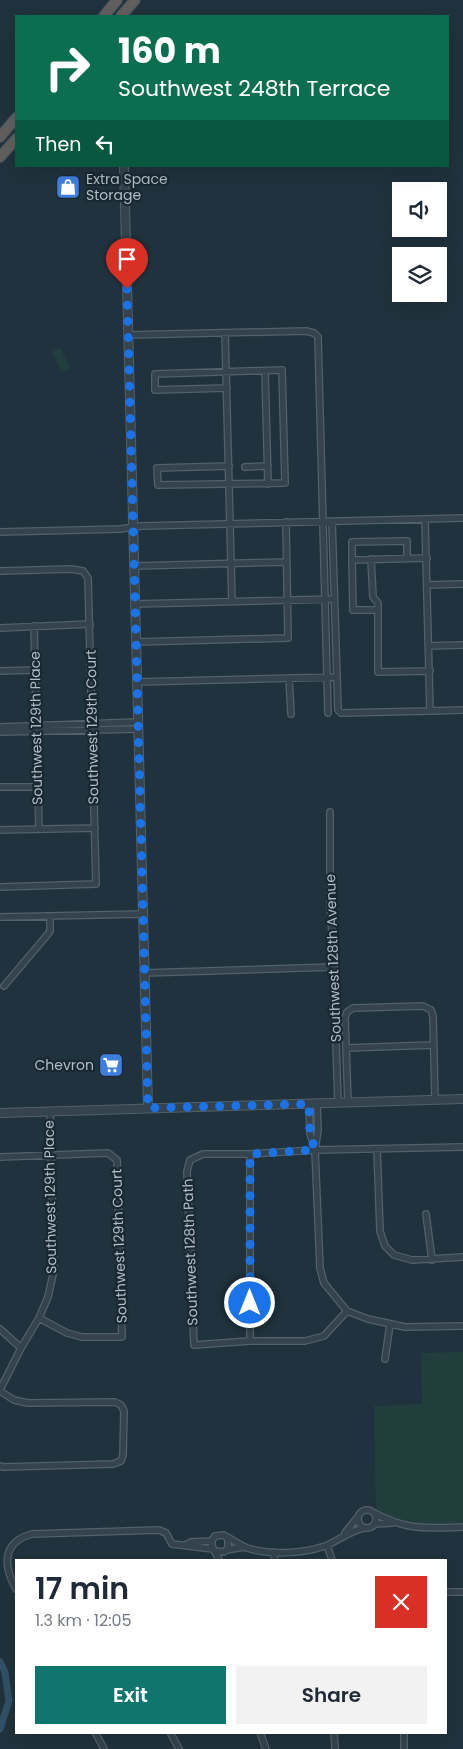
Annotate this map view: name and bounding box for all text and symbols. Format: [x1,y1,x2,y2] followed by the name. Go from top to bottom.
[118,26,221,75] text: 160 m
[35,35,100,100] icon: right
[118,73,390,104] text: Southwest 248th Terrace
[91,130,119,158] icon: left
[35,131,81,158] text: Then
[86,169,168,205] place label: Extra Space Storage
[55,174,81,200] shop icon: Extra Space Storage
[392,182,447,302] map controls
[392,182,447,237] button: sound
[106,238,148,289] pin
[113,245,141,273] icon: arrive
[392,247,447,302] button: layers
[81,649,103,805] street label: Southwest 129th Court
[25,651,47,805] street label: Southwest 129th Place
[320,873,346,1042] street label: Southwest 128th Avenue
[98,1052,124,1078] supermarket icon: Chevron
[35,1055,94,1075] place label: Chevron
[39,1120,61,1274] street label: Southwest 129th Place
[106,1168,132,1324] street label: Southwest 129th Court
[177,1178,203,1326] street label: Southwest 128th Path
[223,1276,275,1328] position arrow
[35,1567,129,1610] text: 17 min
[375,1576,427,1628] button: close
[35,1609,132,1632] text: 1.3 km · 12:05
[35,1666,226,1724] button: Exit
[236,1666,427,1724] button: Share

